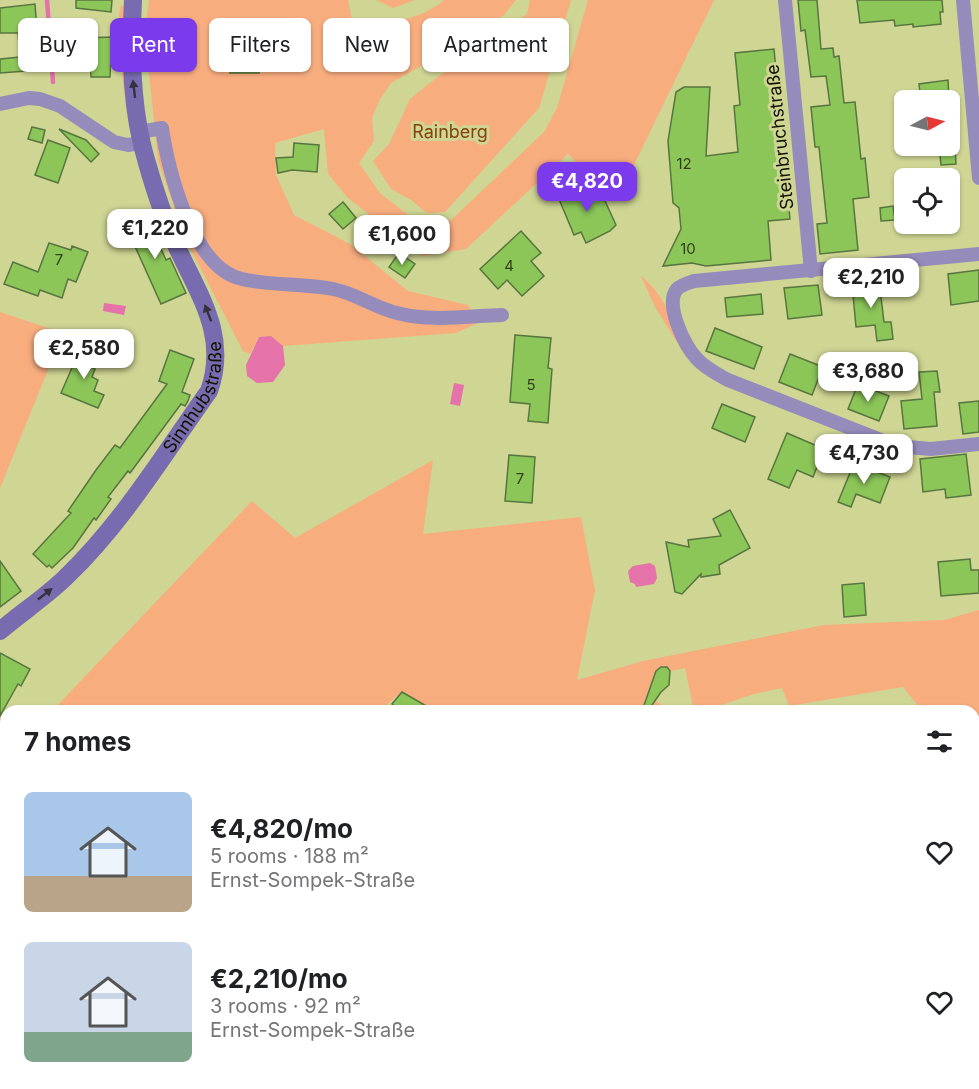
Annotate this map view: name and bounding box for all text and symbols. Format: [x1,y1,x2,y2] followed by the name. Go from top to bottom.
[18,18,98,72] chip: Buy
[110,18,197,72] chip: Rent
[209,18,311,72] chip: Filters
[323,18,410,72] chip: New
[422,18,569,72] chip: Apartment
[761,63,798,211] street label: Steinbruchstraße
[129,80,139,99] one-way arrow
[894,90,960,156] north arrow
[894,90,960,234] map controls
[412,121,488,142] park label: Rainberg
[676,154,692,173] house number: 12
[538,162,636,213] pin: €4,820
[894,168,960,234] button: locate
[551,169,623,193] text: €4,820
[106,209,204,260] pin: €1,220
[353,215,451,266] pin: €1,600
[121,216,189,240] text: €1,220
[368,222,436,246] text: €1,600
[680,239,696,258] house number: 10
[55,250,63,269] house number: 7
[504,256,514,275] house number: 4
[822,258,920,309] pin: €2,210
[837,265,905,289] text: €2,210
[202,304,212,322] one-way arrow
[35,329,133,380] pin: €2,580
[48,336,120,360] text: €2,580
[158,341,226,457] street label: Sinnhubstraße
[819,352,917,403] pin: €3,680
[832,359,904,383] text: €3,680
[526,375,536,394] house number: 5
[815,434,913,485] pin: €4,730
[829,441,899,465] text: €4,730
[516,469,524,488] house number: 7
[37,587,53,600] one-way arrow
[923,725,956,758] icon: filters
[24,726,131,757] text: 7 homes
[210,813,353,844] text: €4,820/mo
[72,816,144,888] icon: home
[923,836,956,869] icon: heart
[210,844,369,868] text: 5 rooms · 188 m²
[210,868,415,892] text: Ernst-Sompek-Straße
[210,963,348,994] text: €2,210/mo
[72,966,144,1038] icon: home
[923,986,956,1019] icon: heart
[210,994,361,1018] text: 3 rooms · 92 m²
[210,1018,415,1042] text: Ernst-Sompek-Straße

